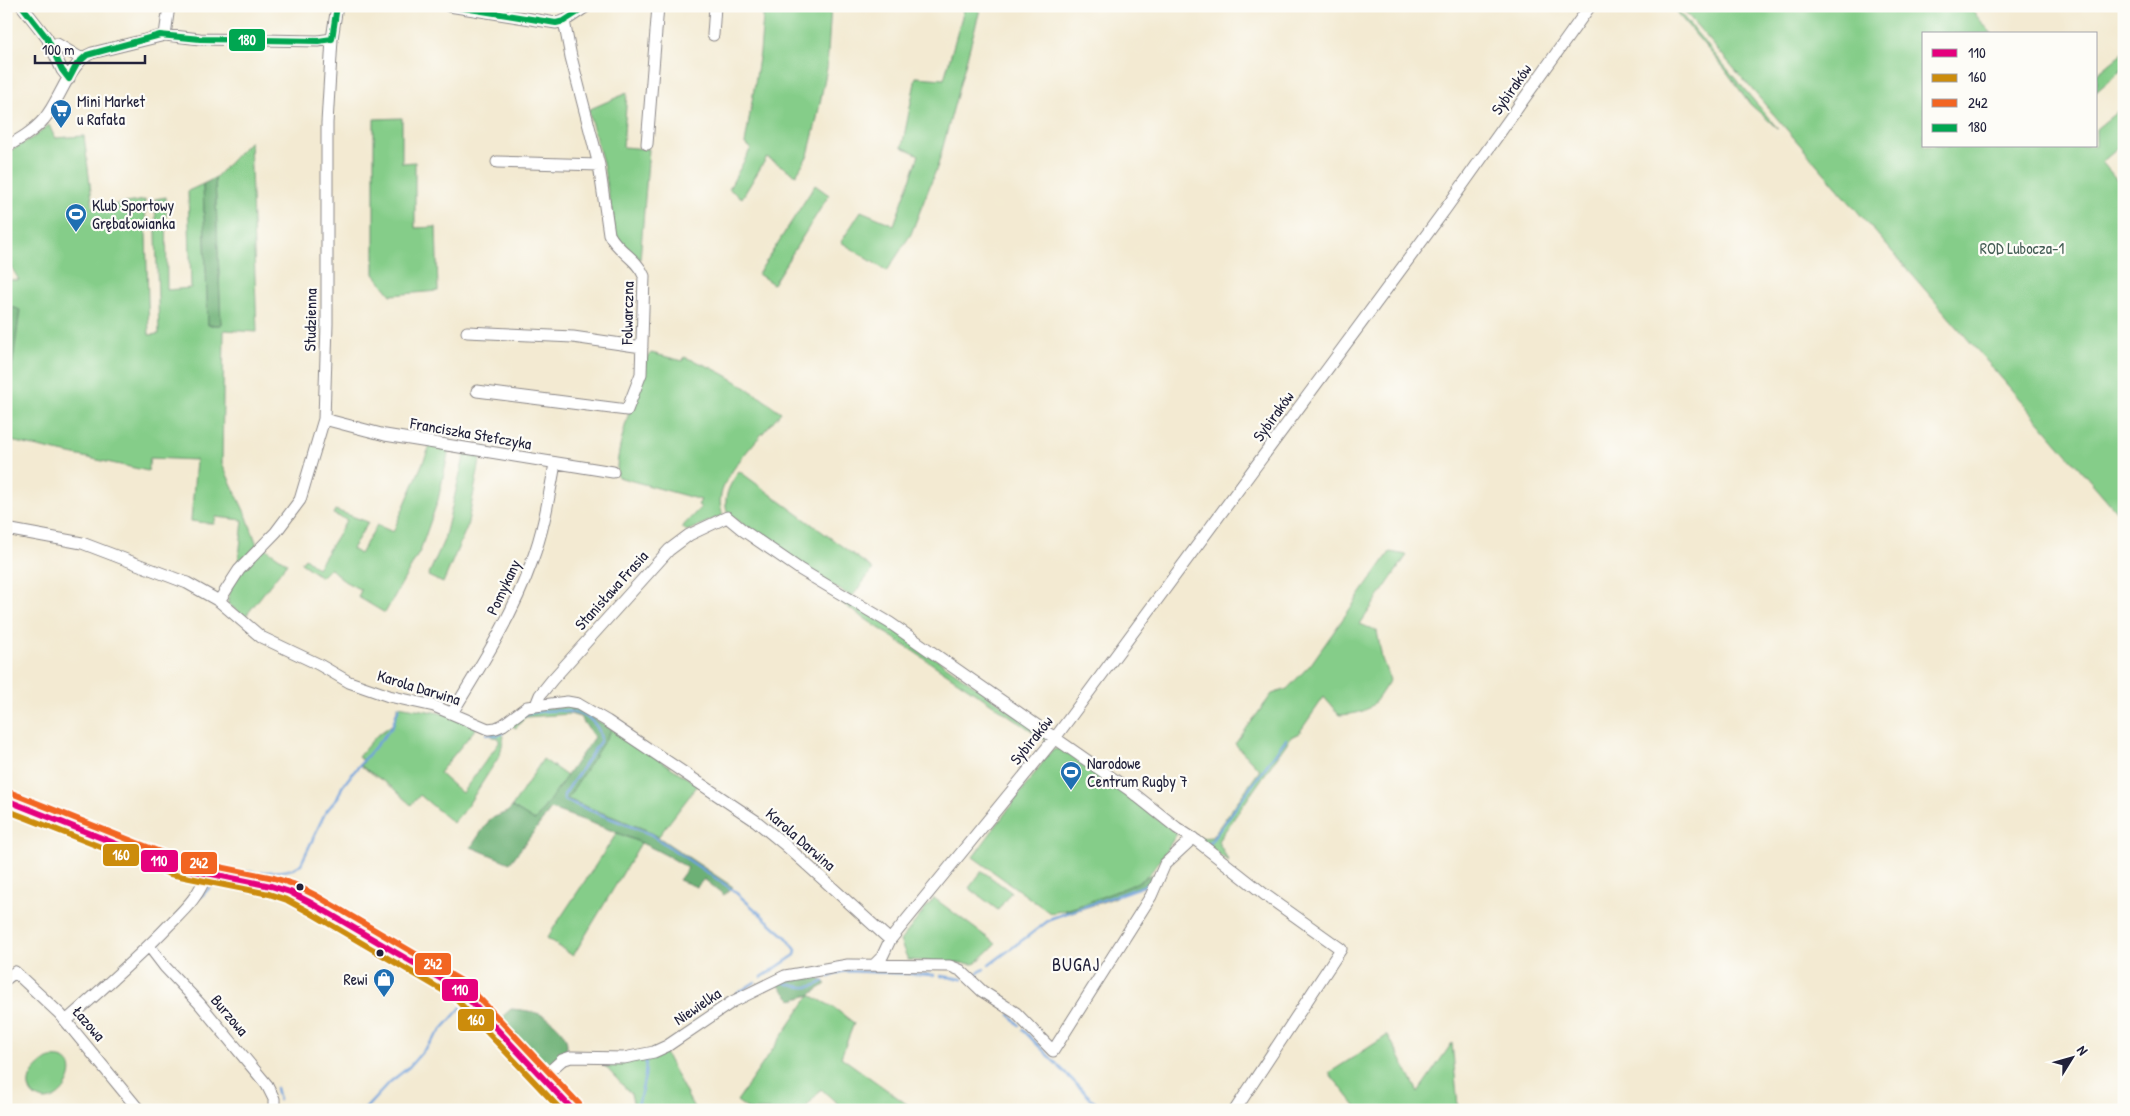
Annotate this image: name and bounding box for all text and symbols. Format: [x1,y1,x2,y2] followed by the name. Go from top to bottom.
[228,28,266,52] line badge: 180
[238,30,256,49] text: 180
[35,32,145,64] scale bar
[1922,32,2098,148] legend
[42,39,75,60] text: 100 m
[1968,42,1986,63] text: 110
[1486,59,1536,119] street label: Sybiraków
[1968,66,1986,87] text: 160
[77,90,146,130] place label: Mini Market u Rafała
[1968,92,1988,113] text: 242
[49,98,73,129] supermarket icon: Mini Market u Rafała
[1968,116,1987,137] text: 180
[92,194,175,234] place label: Klub Sportowy Grębałowianka
[64,202,88,233] sports icon: Klub Sportowy Grębałowianka
[1980,237,2064,259] park label: ROD Lubocza-1
[615,281,639,346] street label: Folwarczna
[298,288,322,352] street label: Studzienna
[1247,386,1299,446] street label: Sybiraków
[408,411,533,454] street label: Franciszka Stefczyka
[569,545,653,635] street label: Stanisława Frasia
[481,556,525,618] street label: Pomykany
[375,664,463,710] street label: Karola Darwina
[1004,711,1058,769] street label: Sybiraków
[1087,752,1188,792] place label: Narodowe Centrum Rugby 7
[1059,760,1083,791] sports icon: Narodowe Centrum Rugby 7
[761,802,841,876] street label: Karola Darwina
[102,843,140,867] line badge: 160
[113,845,130,864] text: 160
[140,849,179,873] line badge: 110
[151,851,168,870] text: 110
[180,851,218,875] line badge: 242
[190,853,209,872] text: 242
[295,882,305,892] unlabelled marker
[375,948,385,958] unlabelled marker
[414,952,452,976] line badge: 242
[1052,952,1100,977] district label: BUGAJ
[424,954,443,973] text: 242
[372,967,396,998] shop icon: Rewi
[343,968,368,990] place label: Rewi
[441,978,479,1002] line badge: 110
[452,980,469,999] text: 110
[669,982,725,1030] street label: Niewielka
[206,990,254,1040] street label: Burzowa
[67,1001,111,1045] street label: Łazowa
[457,1008,495,1032] line badge: 160
[468,1010,485,1029] text: 160
[2048,1034,2098,1084] north arrow
[2073,1041,2093,1059] text: N

